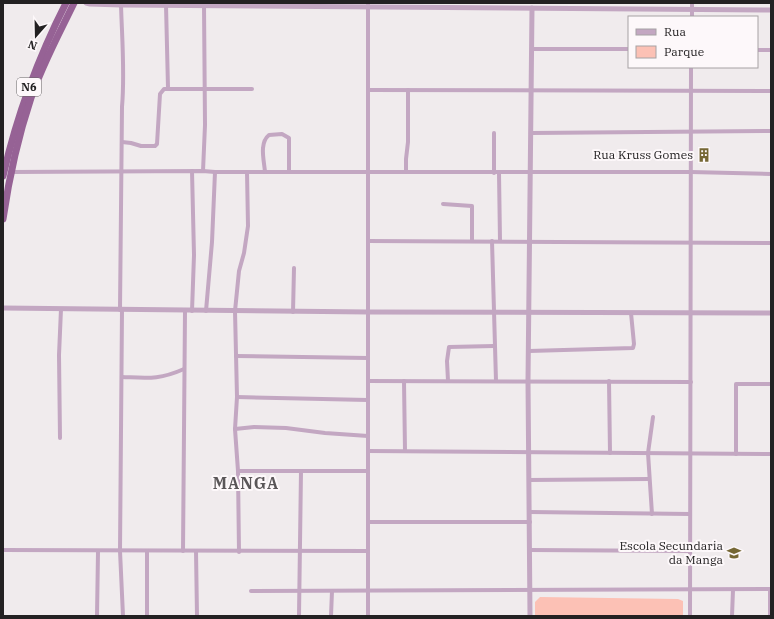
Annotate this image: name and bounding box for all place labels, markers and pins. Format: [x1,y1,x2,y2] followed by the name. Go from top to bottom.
[593,147,693,162] place label: Rua Kruss Gomes
[696,147,712,163] building icon: Rua Kruss Gomes
[619,538,723,567] place label: Escola Secundaria da Manga
[726,545,742,561] school or university icon: Escola Secundaria da Manga

